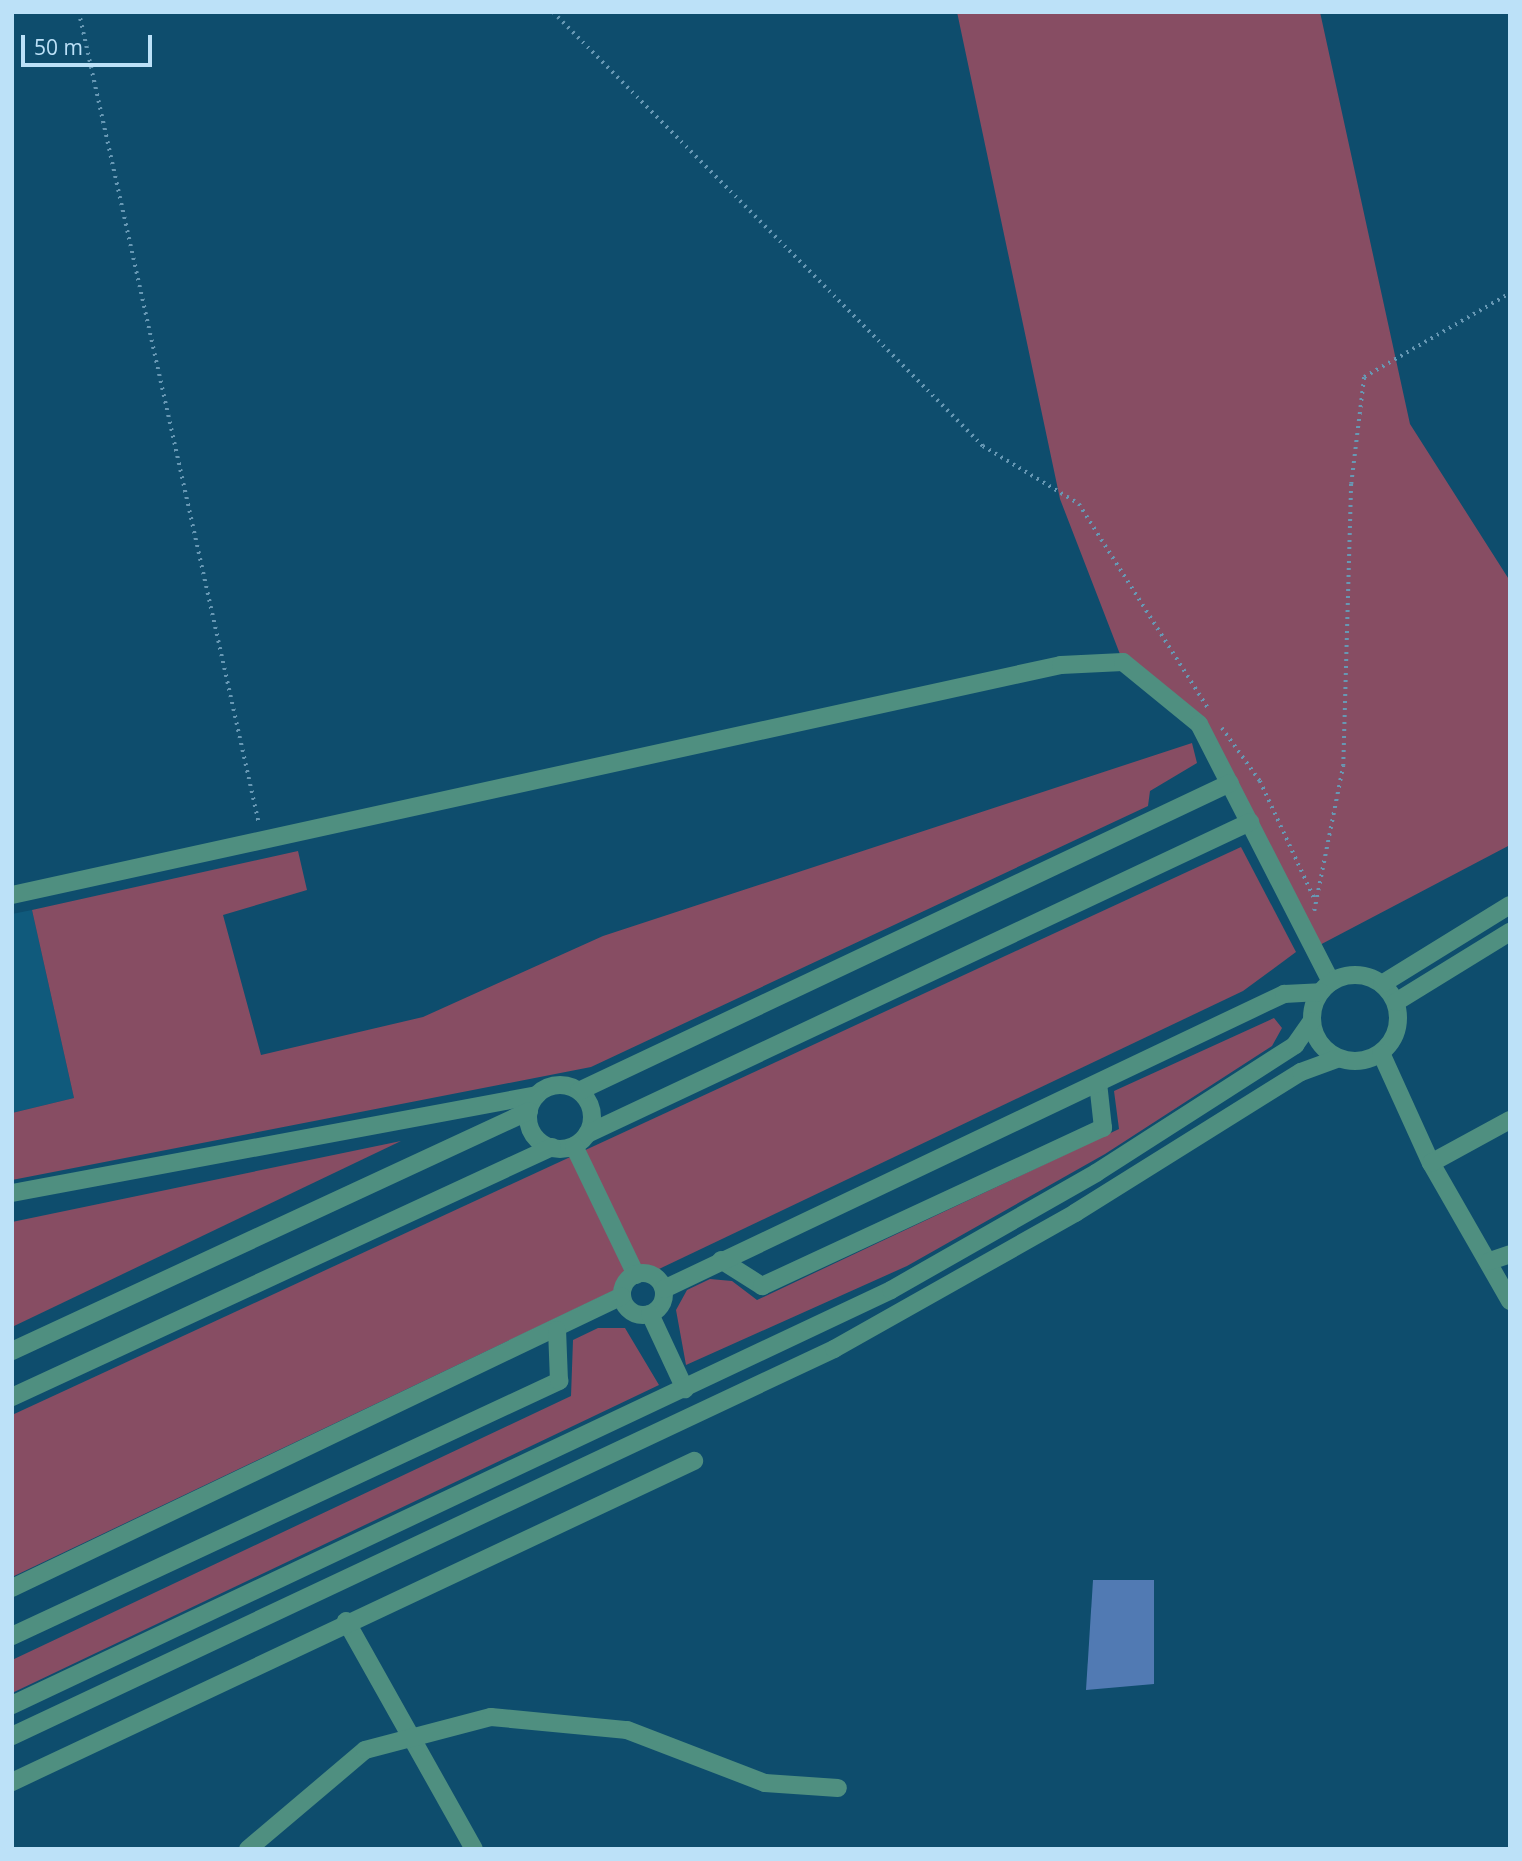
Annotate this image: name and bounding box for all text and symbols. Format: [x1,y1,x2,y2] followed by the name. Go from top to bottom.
[24,21,156,65] scale bar
[34,33,83,61] text: 50 m

